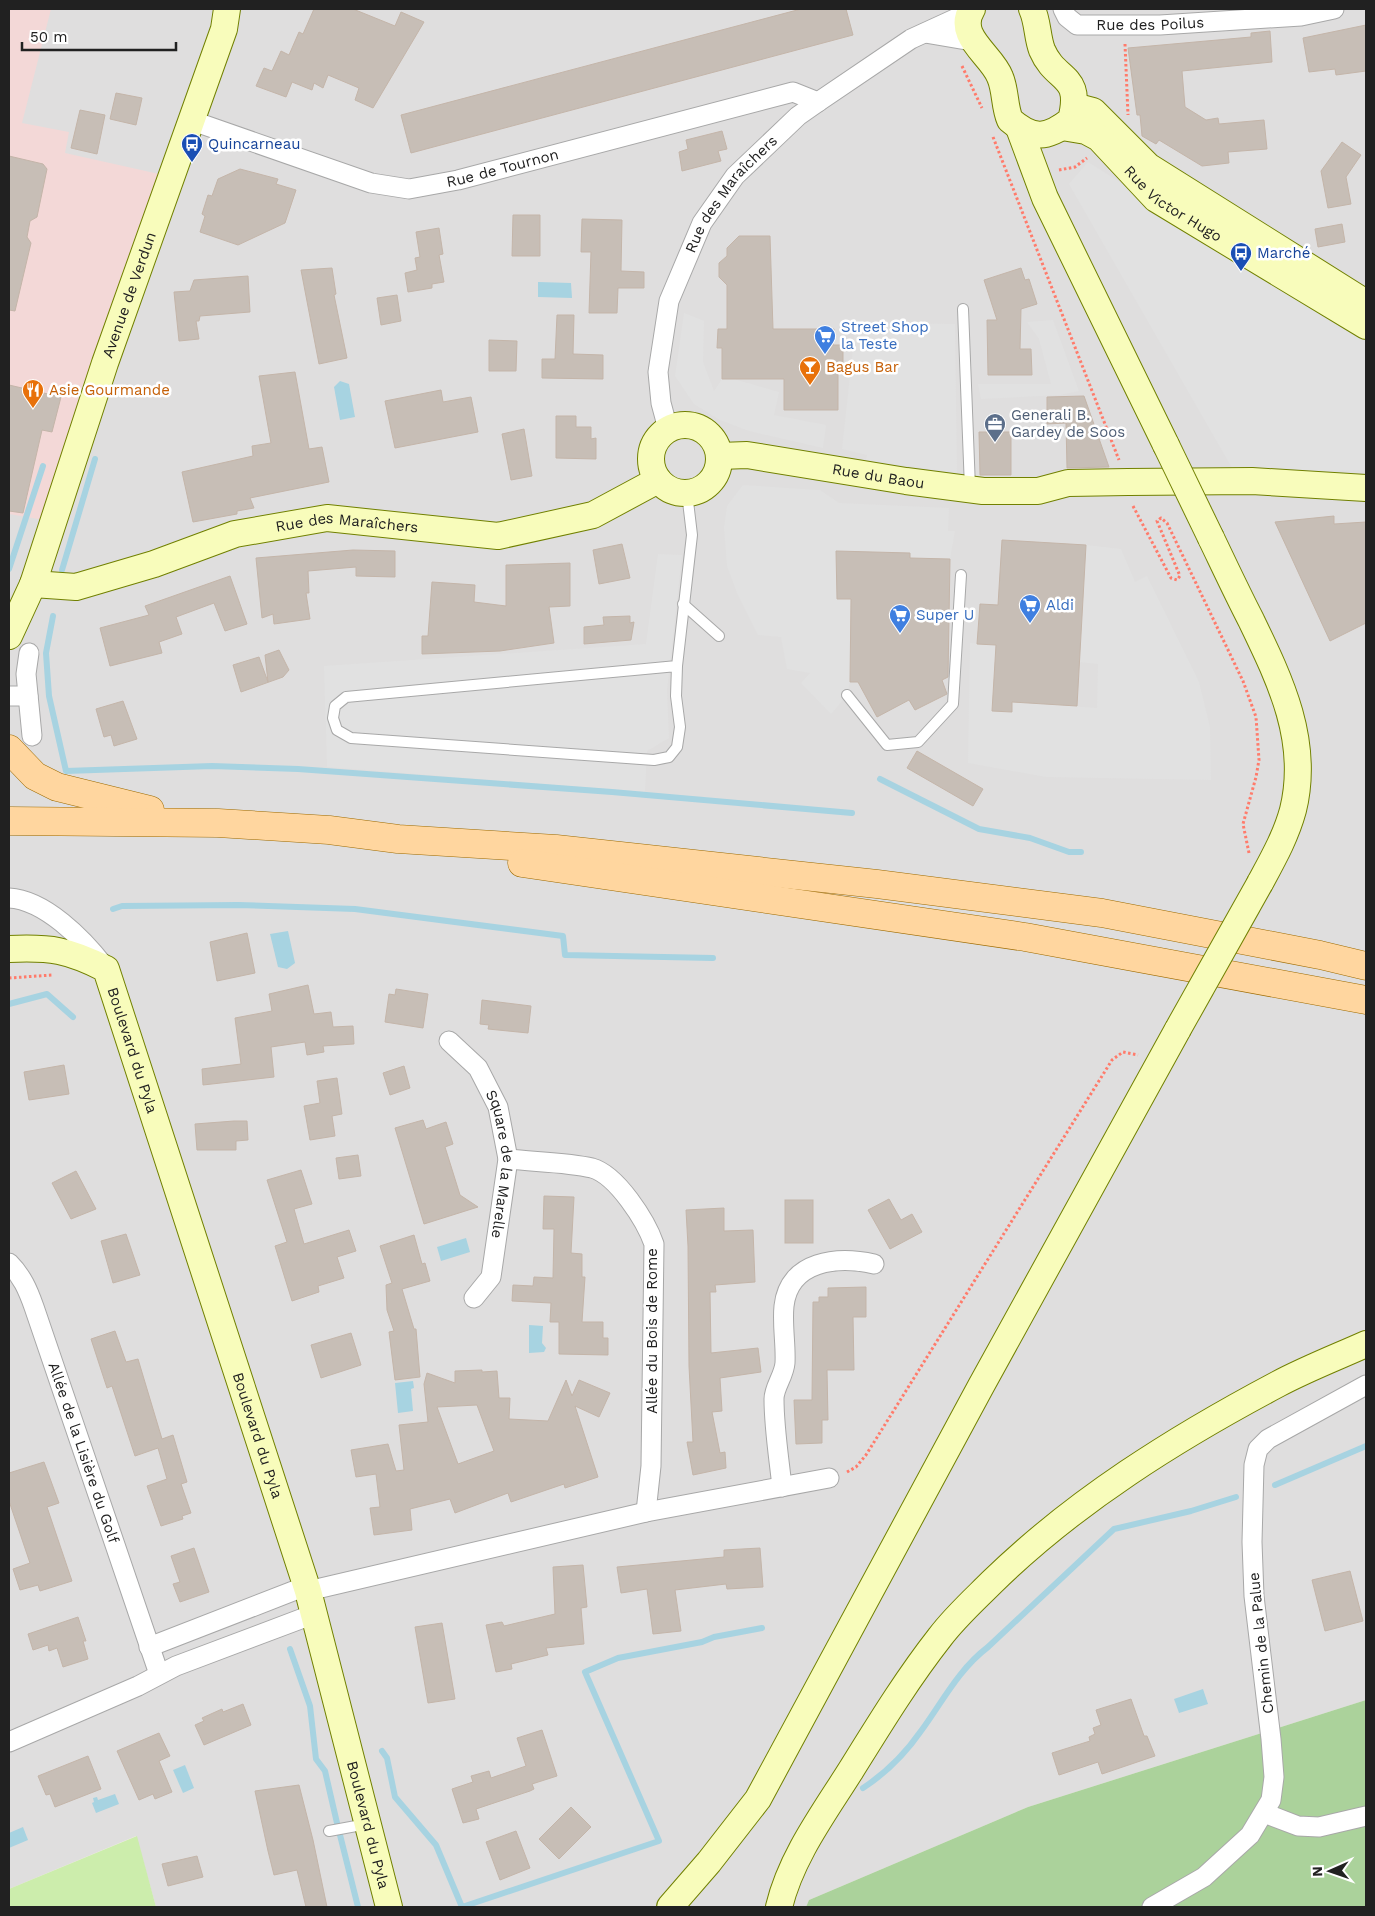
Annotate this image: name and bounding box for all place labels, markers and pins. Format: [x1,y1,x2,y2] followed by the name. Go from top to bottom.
[180,132,204,163] bus stop icon: Quincarneau
[208,135,300,153] place label: Quincarneau
[1229,241,1253,272] bus stop icon: Marché
[1257,244,1310,262] place label: Marché
[841,318,929,353] place label: Street Shop la Teste
[813,324,837,355] supermarket icon: Street Shop la Teste
[798,355,822,386] bar icon: Bagus Bar
[826,358,899,376] place label: Bagus Bar
[21,378,45,409] restaurant icon: Asie Gourmande
[49,381,170,399] place label: Asie Gourmande
[1011,406,1125,441] place label: Generali B. Gardey de Soos
[983,412,1007,443] office icon: Generali B. Gardey de Soos
[1018,593,1042,624] supermarket icon: Aldi
[1046,596,1074,614] place label: Aldi
[888,603,912,634] supermarket icon: Super U
[916,606,974,624] place label: Super U

